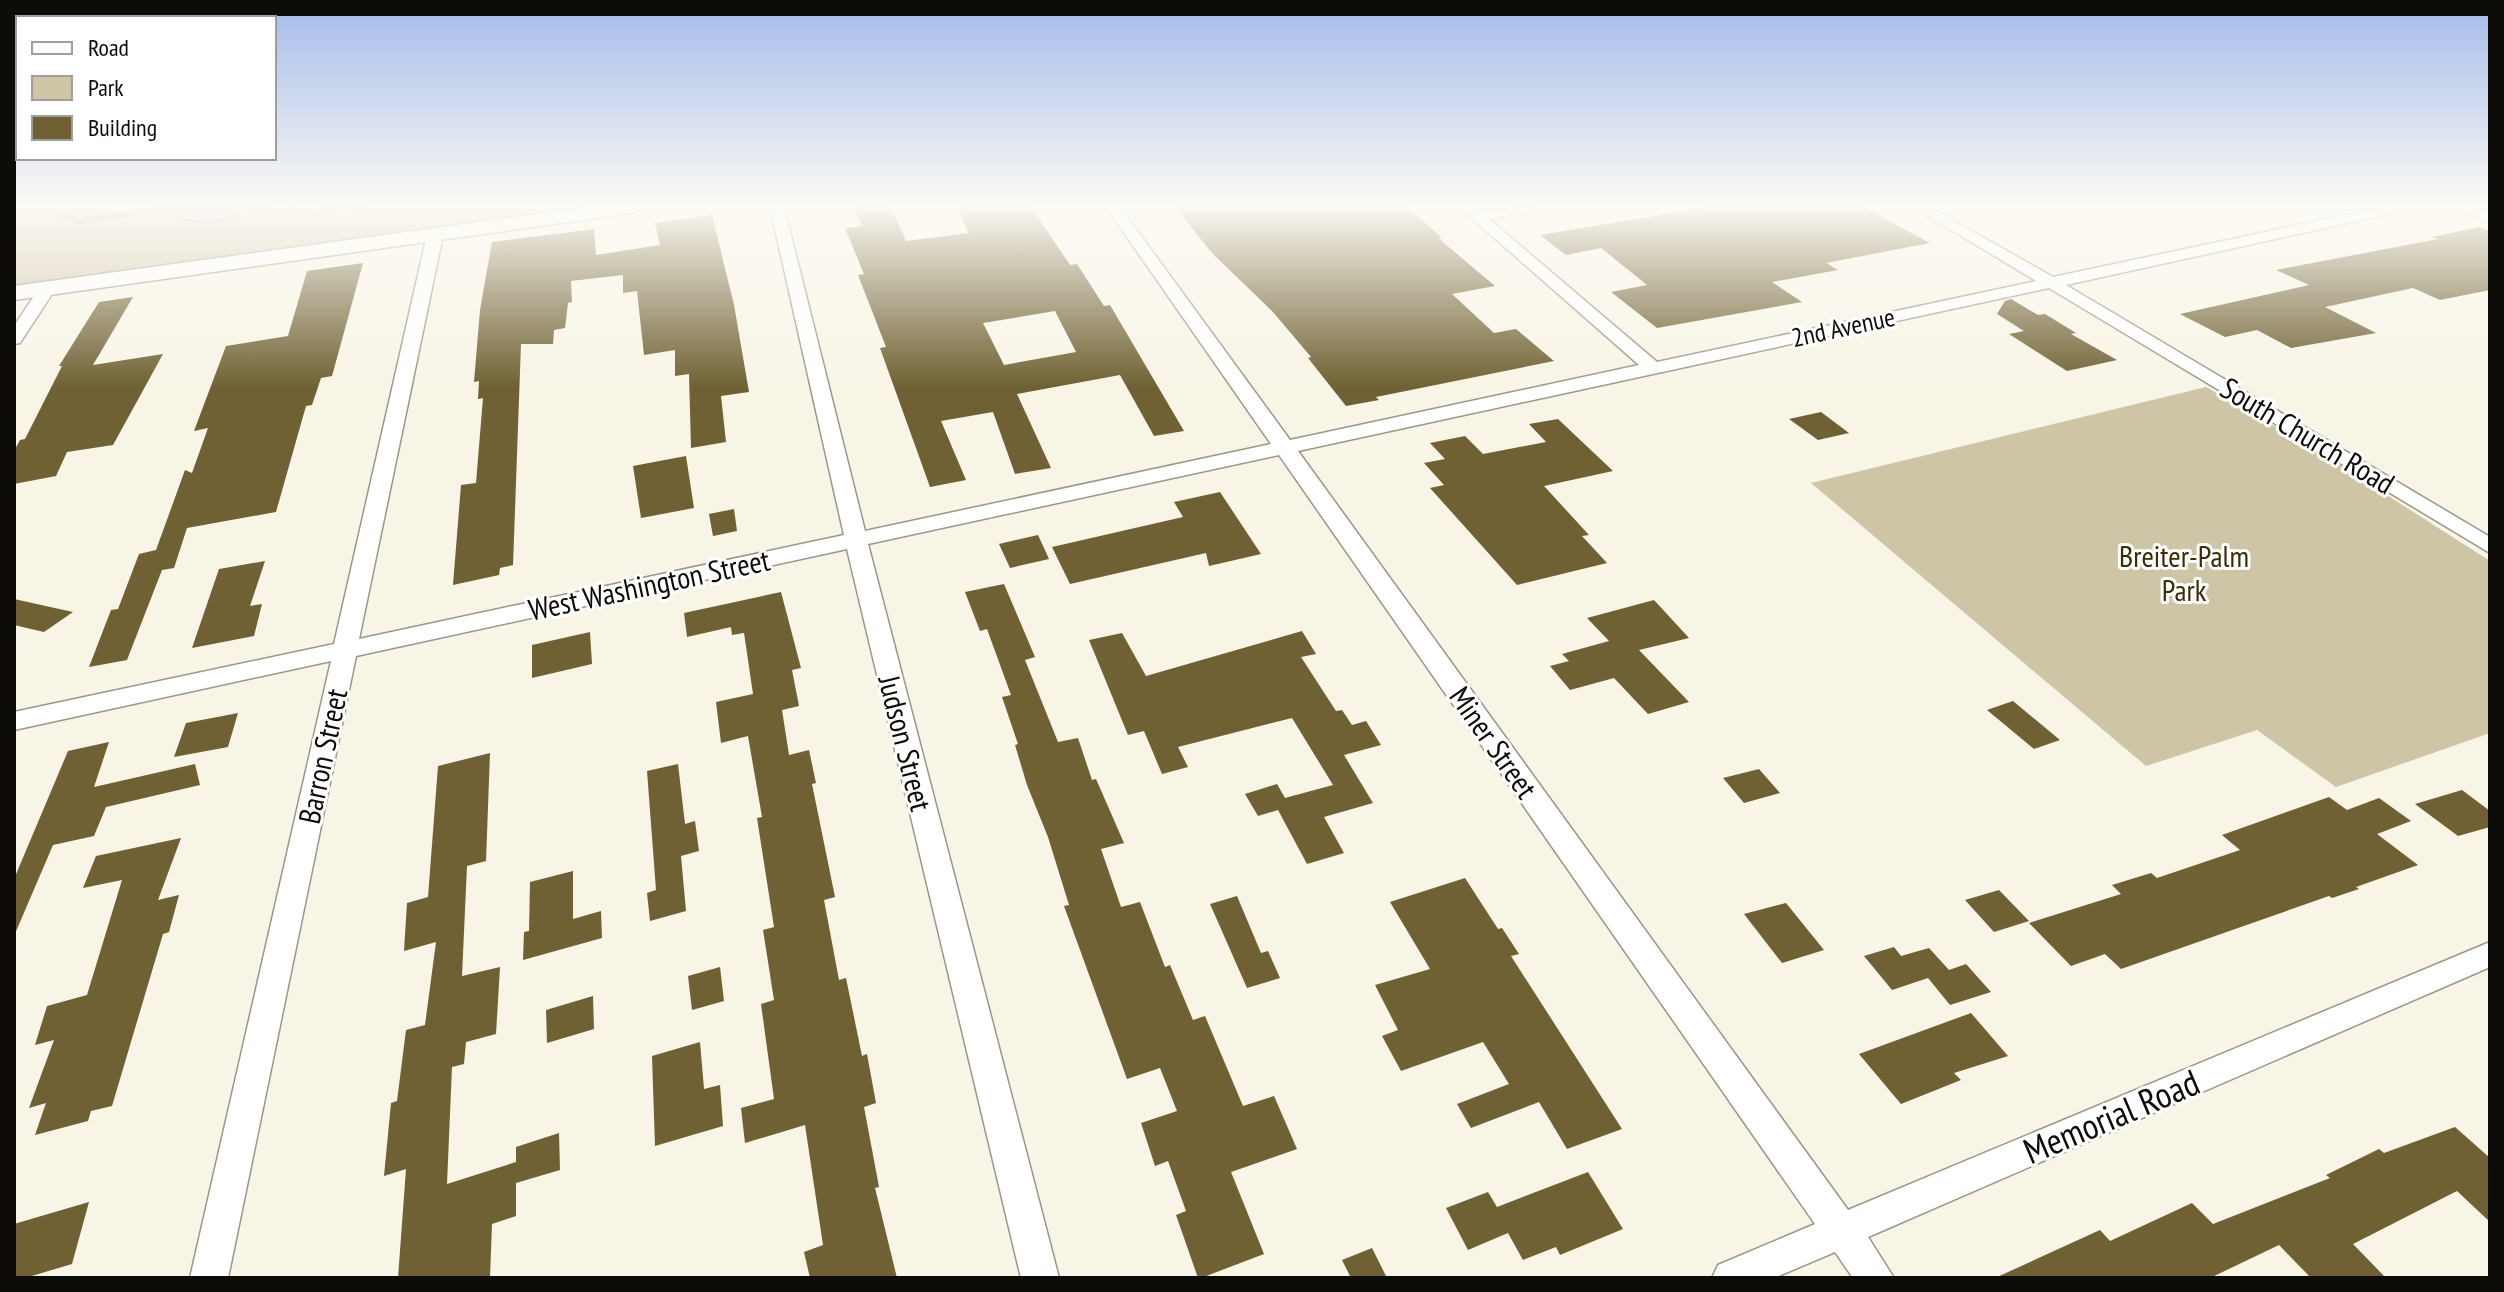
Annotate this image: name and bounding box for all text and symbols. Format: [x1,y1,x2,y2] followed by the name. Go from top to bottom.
[16,16,276,160] legend
[88,32,129,63] text: Road
[88,72,124,103] text: Park
[88,112,157,143] text: Building
[1788,300,1898,354] street label: 2nd Avenue
[2214,368,2402,502] street label: South Church Road
[2119,536,2249,609] park label: Breiter-Palm Park
[525,539,774,629] street label: West Washington Street
[870,670,942,815] street label: Judson Street
[1441,678,1547,806] street label: Miner Street
[289,684,355,827] street label: Barron Street
[2016,1058,2206,1174] street label: Memorial Road

